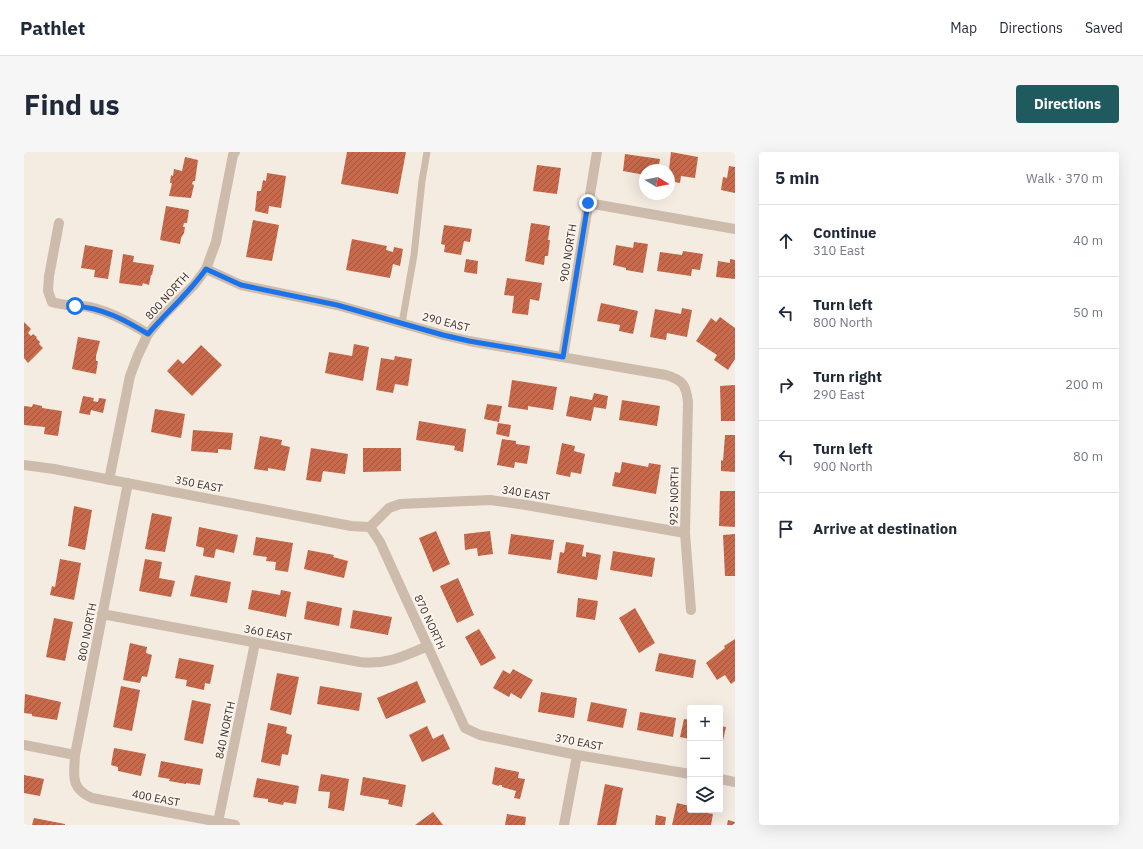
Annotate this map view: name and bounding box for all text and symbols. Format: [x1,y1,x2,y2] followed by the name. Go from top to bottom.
[20,16,85,40] text: Pathlet
[950,19,977,37] text: Map
[999,19,1063,37] text: Directions
[1085,19,1123,37] text: Saved
[1016,85,1119,123] button: Directions
[24,86,120,123] text: Find us
[639,164,675,200] north arrow
[775,167,819,189] text: 5 min
[1026,170,1103,187] text: Walk · 370 m
[579,194,597,212] route end
[556,223,580,283] street label: 900 NORTH
[813,223,877,242] text: Continue
[775,230,797,252] icon: ahead
[1073,232,1103,249] text: 40 m
[813,242,865,259] text: 310 East
[142,269,192,323] street label: 800 NORTH
[813,295,873,314] text: Turn left
[66,297,84,315] route start
[775,302,797,324] icon: left
[1073,304,1103,321] text: 50 m
[421,309,472,335] street label: 290 EAST
[813,314,873,331] text: 800 North
[813,367,882,386] text: Turn right
[775,374,797,396] icon: right
[1065,376,1103,393] text: 200 m
[813,386,865,403] text: 290 East
[813,439,873,458] text: Turn left
[775,446,797,468] icon: left
[1073,448,1103,465] text: 80 m
[813,458,873,475] text: 900 North
[666,466,682,526] street label: 925 NORTH
[174,473,225,496] street label: 350 EAST
[501,482,552,504] street label: 340 EAST
[775,518,797,540] icon: arrive
[813,519,957,538] text: Arrive at destination
[411,592,449,652] street label: 870 NORTH
[75,602,99,662] street label: 800 NORTH
[243,622,294,645] street label: 360 EAST
[212,700,238,760] street label: 840 NORTH
[687,705,723,813] map controls
[687,705,723,741] button: +
[554,731,605,754] street label: 370 EAST
[687,741,723,777] button: −
[687,777,723,813] button: layers
[131,787,182,810] street label: 400 EAST

